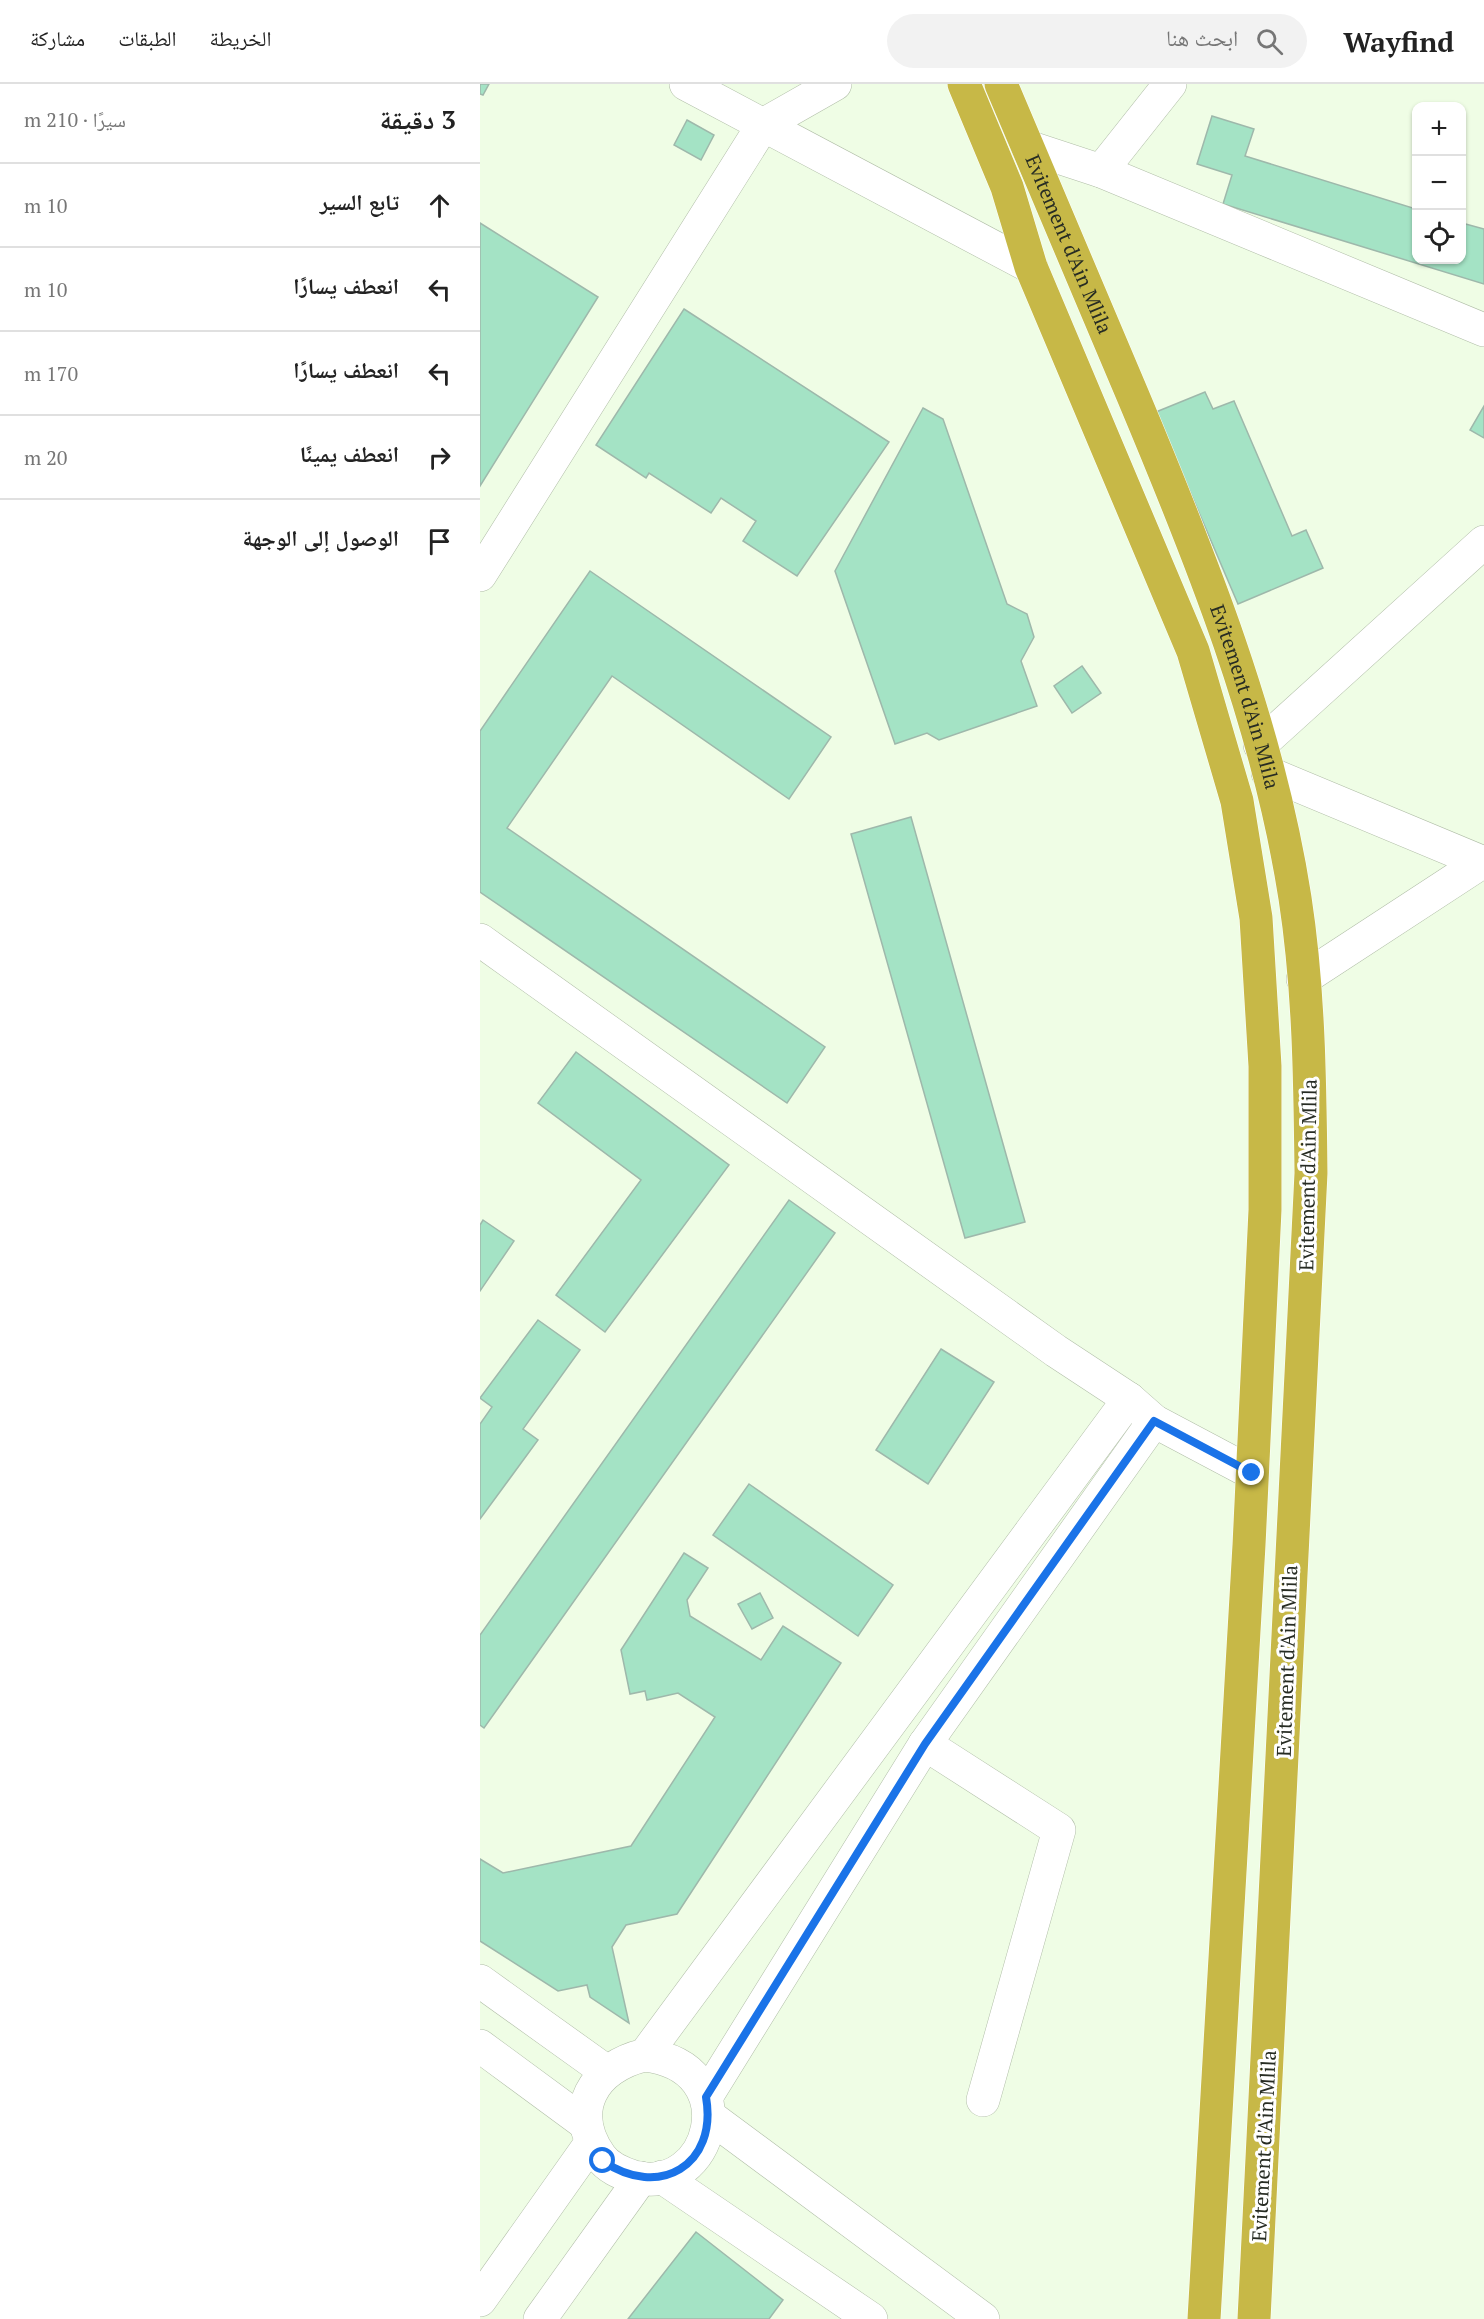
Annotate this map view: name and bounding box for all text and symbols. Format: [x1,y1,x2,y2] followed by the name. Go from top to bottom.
[887,14,1307,68] search box
[1166,23,1238,52] text: ابحث هنا
[1343,23,1454,60] text: Wayfind
[30,24,85,52] text: مشاركة
[118,24,177,52] text: الطبقات
[210,24,271,52] text: الخريطة
[1253,25,1286,58] icon: search
[380,102,456,136] text: 3 دقيقة
[1412,102,1466,264] map controls
[1412,102,1466,156] button: +
[24,106,126,133] text: سيرًا · 210 m
[1019,150,1119,338] street label: Evitement d'Ain Mlila
[1412,156,1466,210] button: −
[320,187,399,216] text: تابع السير
[423,189,456,222] icon: ahead
[24,192,67,219] text: 10 m
[1412,210,1466,264] button: locate
[293,271,399,300] text: انعطف يسارًا
[423,273,456,306] icon: left
[24,276,67,303] text: 10 m
[293,355,399,384] text: انعطف يسارًا
[423,357,456,390] icon: left
[24,360,78,387] text: 170 m
[300,439,399,468] text: انعطف يمينًا
[423,441,456,474] icon: right
[24,444,67,471] text: 20 m
[242,523,399,552] text: الوصول إلى الوجهة
[423,525,456,558] icon: arrive
[1204,601,1286,792] street label: Evitement d'Ain Mlila
[1292,1079,1323,1271] street label: Evitement d'Ain Mlila
[1238,1459,1264,1485] route end
[1270,1565,1303,1757] street label: Evitement d'Ain Mlila
[1245,2050,1282,2242] street label: Evitement d'Ain Mlila
[589,2147,615,2173] route start

